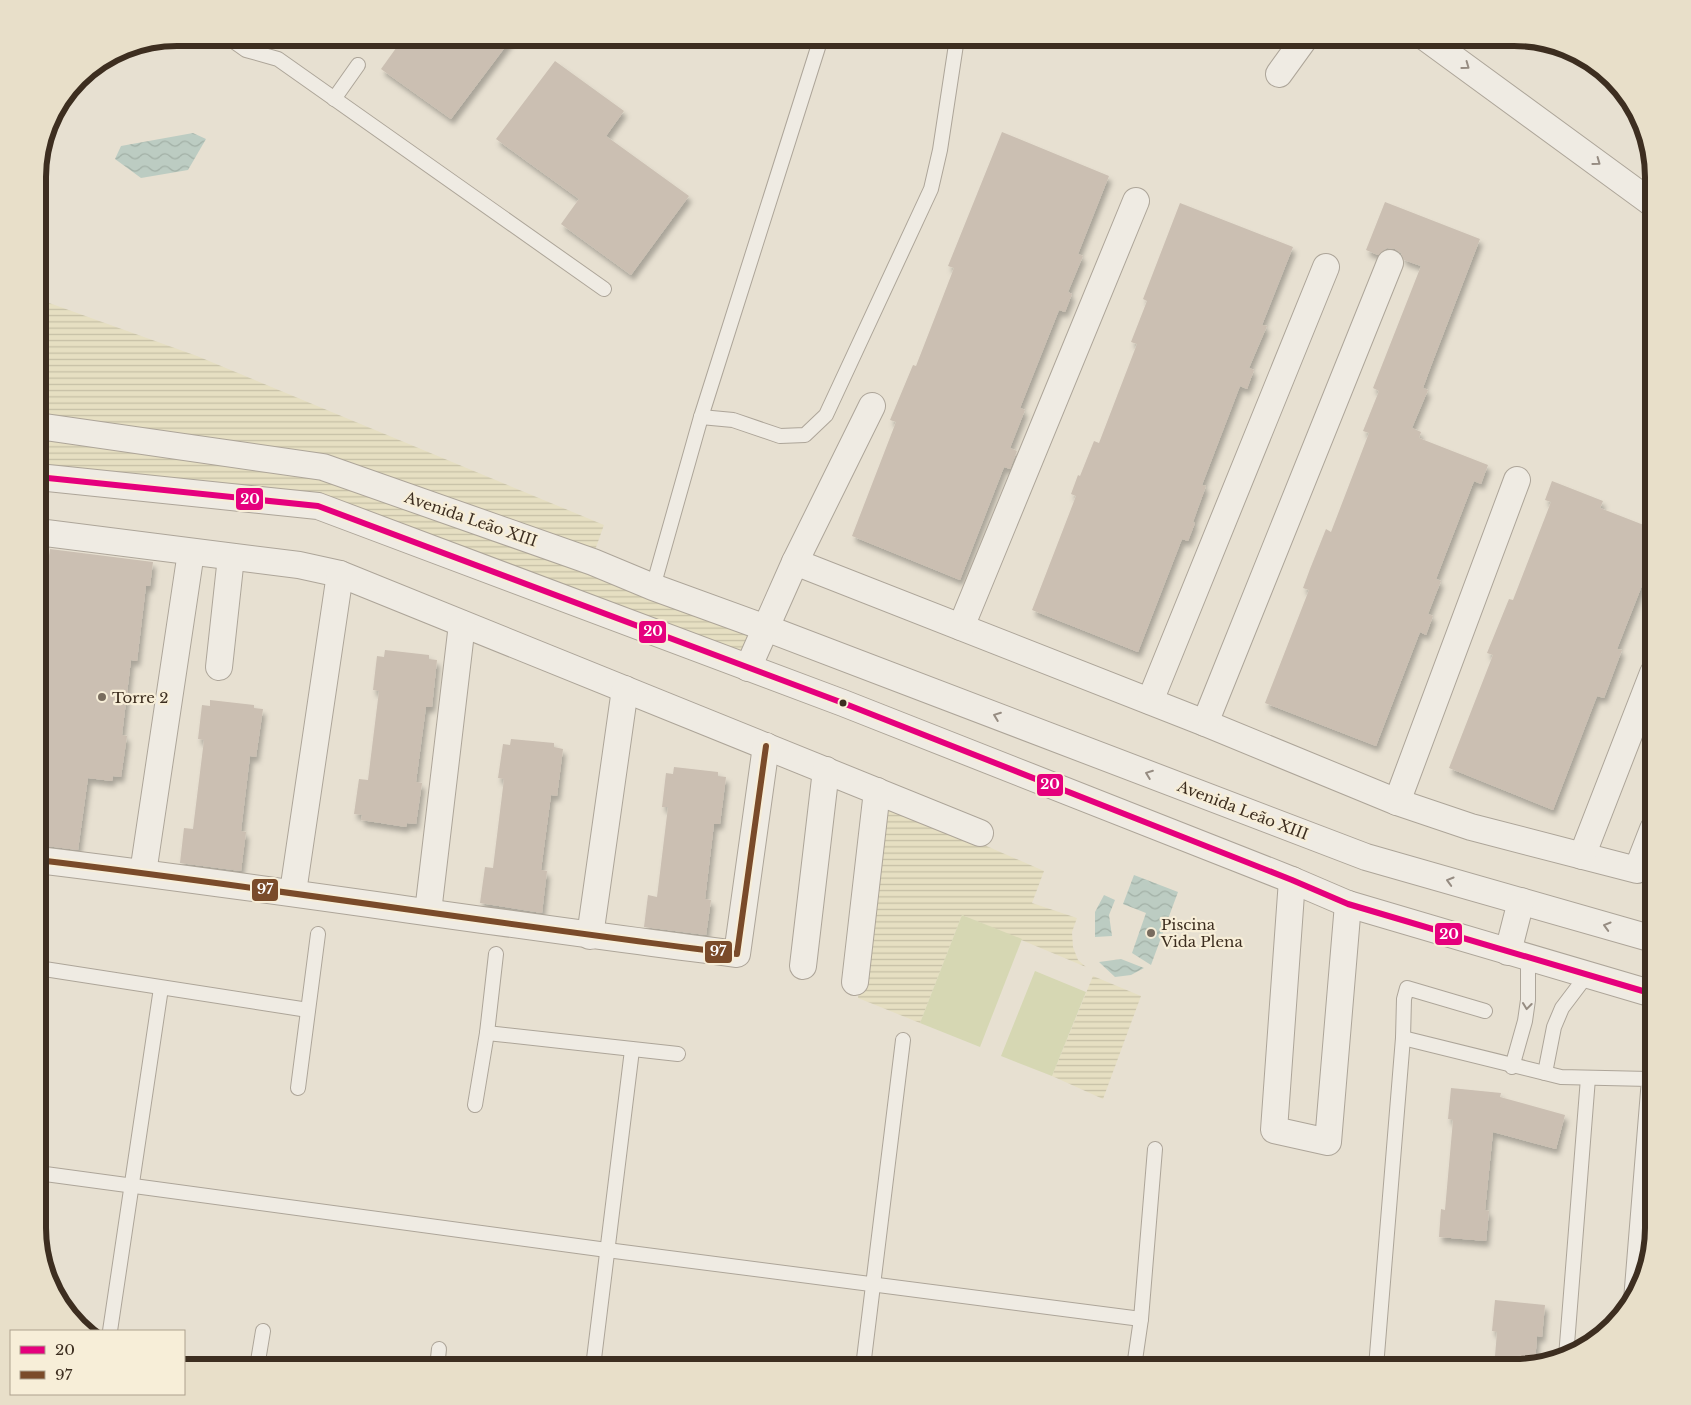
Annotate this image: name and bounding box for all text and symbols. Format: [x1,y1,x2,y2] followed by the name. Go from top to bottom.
[1460,61,1469,69] one-way arrow
[1591,157,1600,165] one-way arrow
[235,487,264,511] line badge: 20
[401,487,540,551] street label: Avenida Leão XIII
[240,490,260,508] text: 20
[638,620,667,644] line badge: 20
[643,622,663,640] text: 20
[112,688,168,707] place label: Torre 2
[96,691,108,703] marker: Torre 2
[838,698,848,708] unlabelled marker
[993,712,1002,722] one-way arrow
[1145,770,1154,780] one-way arrow
[1036,773,1064,797] line badge: 20
[1040,775,1060,793] text: 20
[1174,776,1311,844] street label: Avenida Leão XIII
[1446,876,1455,887] one-way arrow
[251,878,279,902] line badge: 97
[257,880,274,898] text: 97
[1160,915,1243,951] place label: Piscina Vida Plena
[1603,921,1611,931] one-way arrow
[1434,922,1463,946] line badge: 20
[1439,925,1459,943] text: 20
[1145,927,1157,939] marker: Piscina Vida Plena
[704,940,733,964] line badge: 97
[710,942,727,960] text: 97
[1522,1003,1533,1011] one-way arrow
[10,1330,185,1395] legend
[55,1340,75,1359] text: 20
[55,1365,73,1384] text: 97

